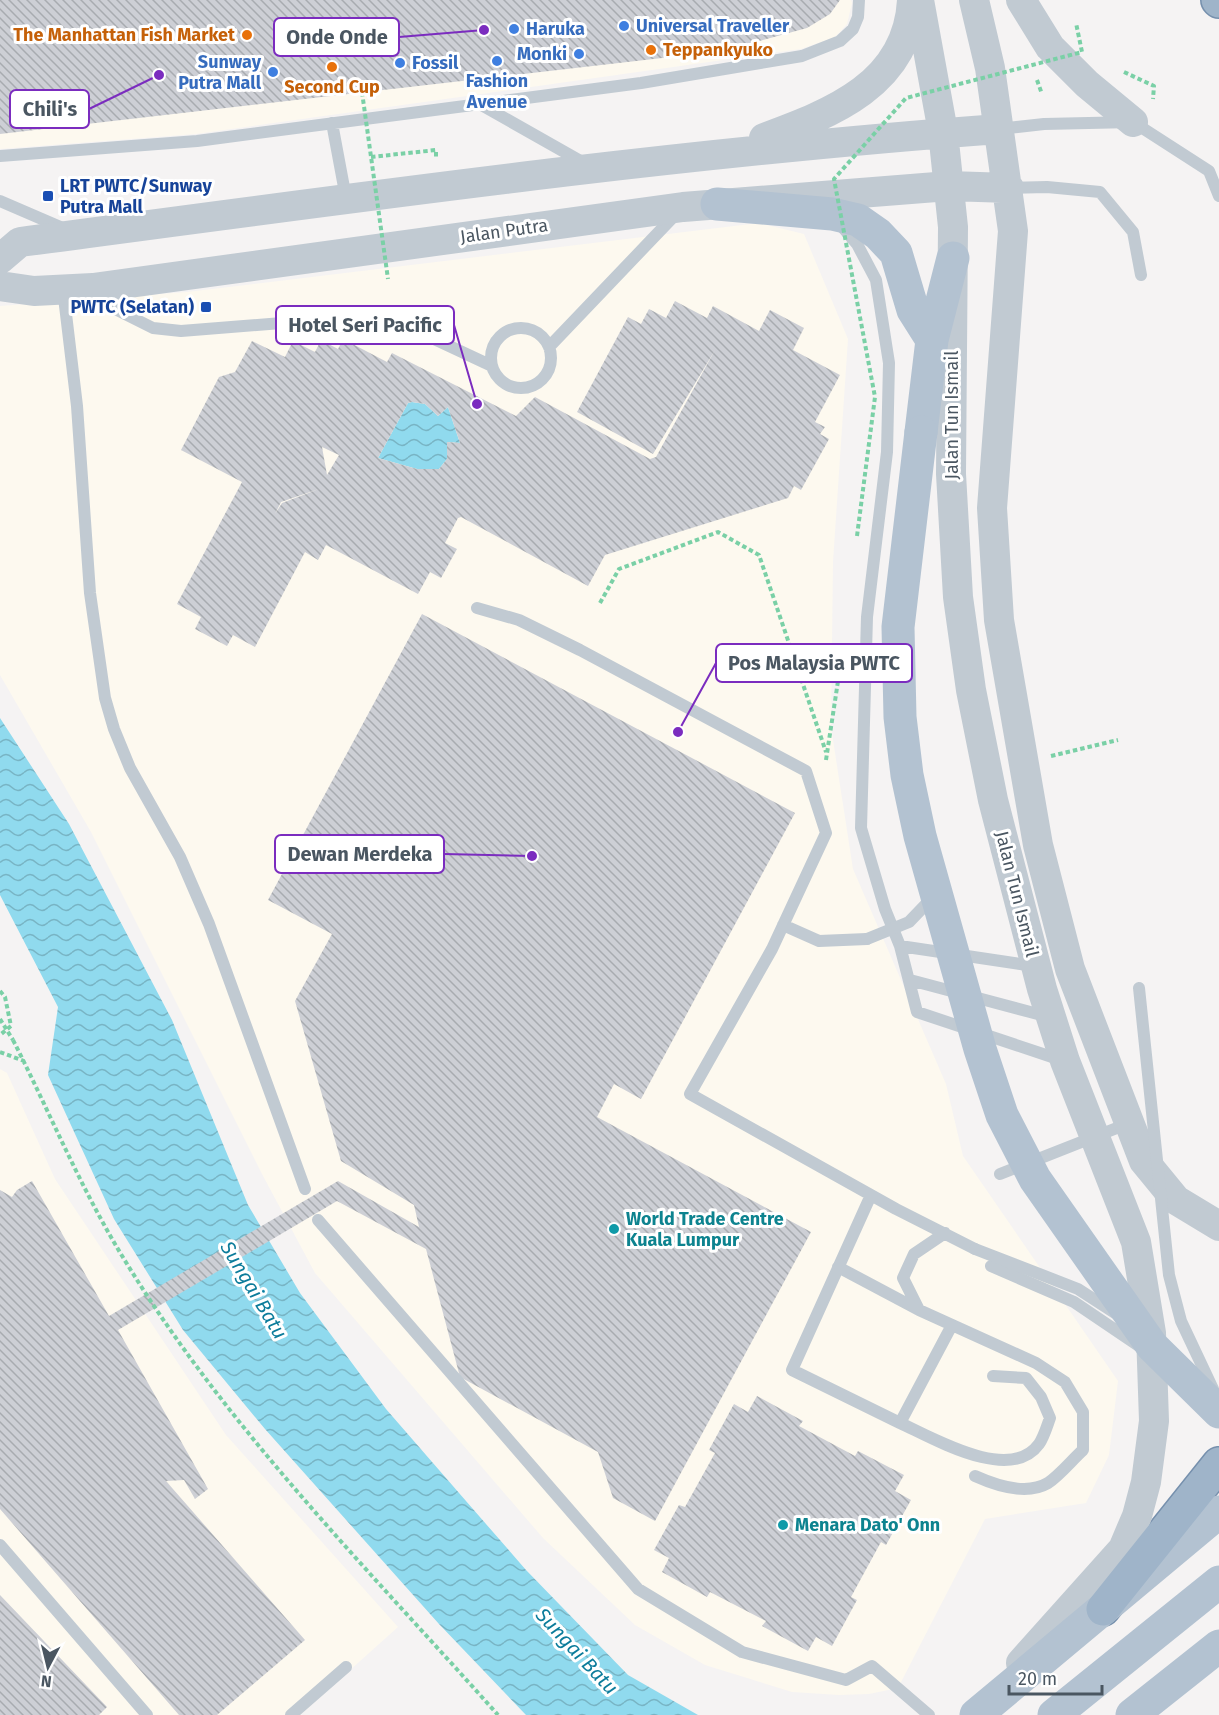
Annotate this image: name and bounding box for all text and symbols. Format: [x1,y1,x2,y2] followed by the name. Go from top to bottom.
[636,15,790,37] place label: Universal Traveller
[274,18,399,56] callout: Onde Onde
[526,18,585,40] place label: Haruka
[617,19,631,33] marker: Universal Traveller
[507,22,521,36] marker: Haruka
[13,24,236,46] place label: The Manhattan Fish Market
[286,25,388,49] text: Onde Onde
[240,28,254,42] marker: The Manhattan Fish Market
[663,39,773,61] place label: Teppankyuko
[517,43,567,65] place label: Monki
[644,43,658,57] marker: Teppankyuko
[572,47,586,61] marker: Monki
[178,51,262,94] place label: Sunway Putra Mall
[412,52,459,74] place label: Fossil
[490,54,504,68] marker: Fashion Avenue
[393,56,407,70] marker: Fossil
[325,60,339,74] marker: Second Cup
[266,65,280,79] marker: Sunway Putra Mall
[466,70,528,113] place label: Fashion Avenue
[284,76,380,98] place label: Second Cup
[10,90,89,128] callout: Chili's
[23,97,77,121] text: Chili's
[60,175,212,218] place label: LRT PWTC/Sunway Putra Mall
[41,189,55,203] marker: LRT PWTC/Sunway Putra Mall
[459,214,549,248] street label: Jalan Putra
[70,296,194,318] place label: PWTC (Selatan)
[199,300,213,314] marker: PWTC (Selatan)
[276,306,454,344] callout: Hotel Seri Pacific
[288,313,442,337] text: Hotel Seri Pacific
[941,350,963,480] street label: Jalan Tun Ismail
[716,644,912,682] callout: Pos Malaysia PWTC
[728,651,900,675] text: Pos Malaysia PWTC
[991,829,1043,959] street label: Jalan Tun Ismail
[275,835,444,873] callout: Dewan Merdeka
[288,842,432,866] text: Dewan Merdeka
[626,1208,784,1251] place label: World Trade Centre Kuala Lumpur
[607,1222,621,1236] marker: World Trade Centre Kuala Lumpur
[215,1236,293,1343] water label: Sungai Batu
[795,1514,940,1536] place label: Menara Dato' Onn
[776,1518,790,1532] marker: Menara Dato' Onn
[530,1602,623,1699] water label: Sungai Batu
[18,1637,78,1697] north arrow
[1009,1658,1102,1696] scale bar
[1018,1668,1057,1690] text: 20 m
[40,1671,53,1691] text: N

